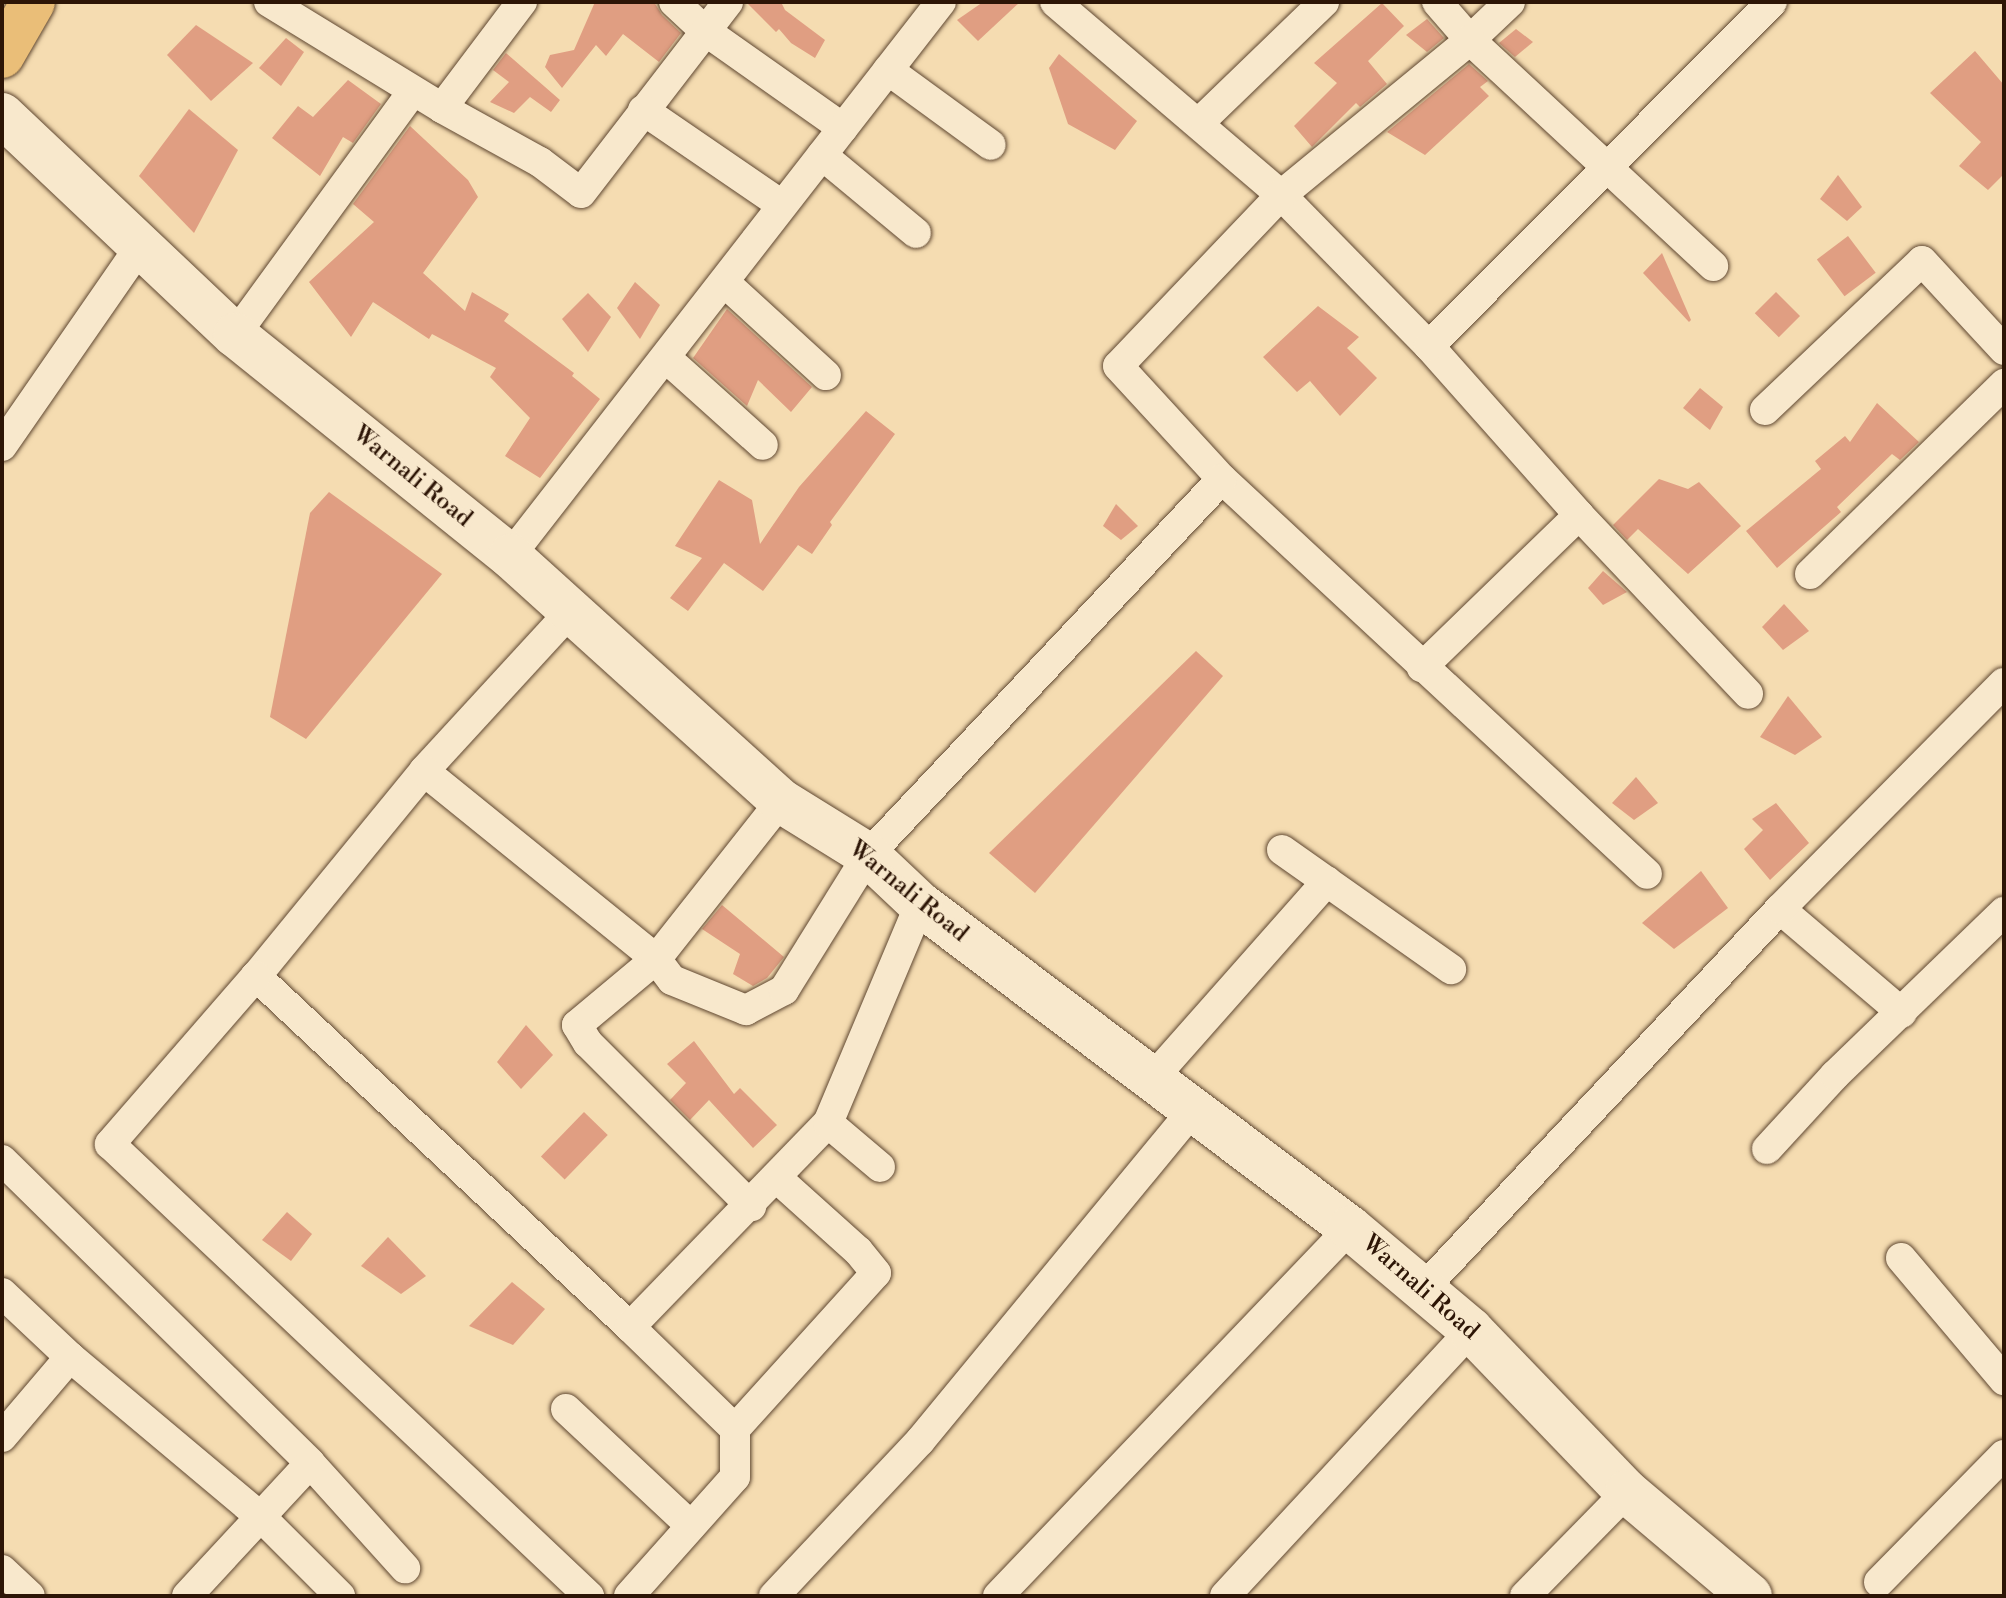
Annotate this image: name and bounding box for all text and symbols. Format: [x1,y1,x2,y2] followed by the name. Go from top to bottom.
[347,420,477,534] street label: Warnali Road
[843,835,973,949] street label: Warnali Road
[1356,1230,1484,1346] street label: Warnali Road

